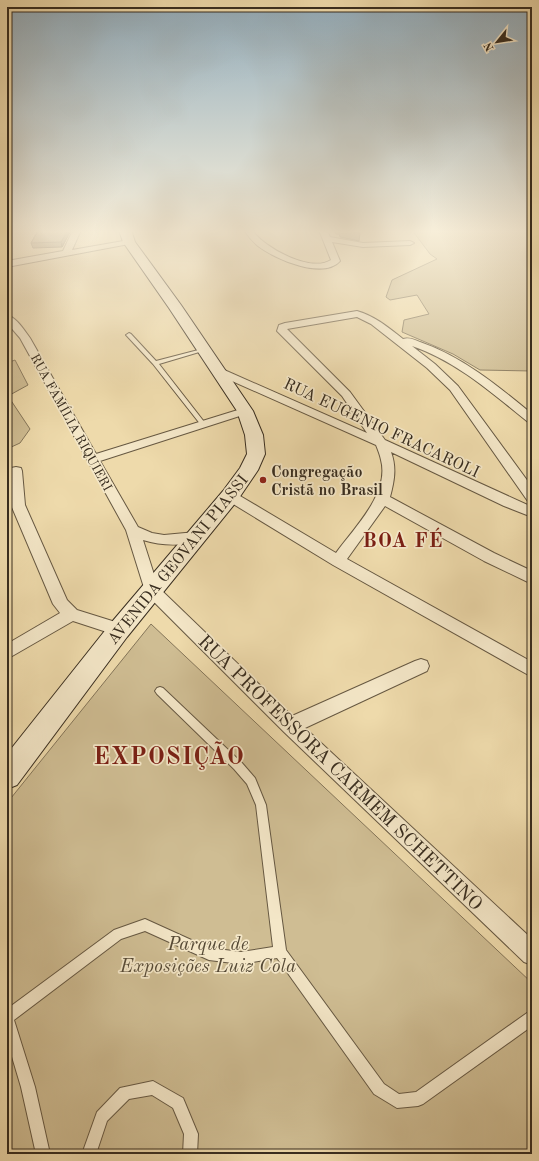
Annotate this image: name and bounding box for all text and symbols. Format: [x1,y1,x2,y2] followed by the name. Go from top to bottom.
[477,22,517,62] north arrow
[482,39,497,53] text: N
[28,351,116,493] street label: RUA FAMÍLIA RIQUIERI
[281,376,482,481] street label: RUA EUGENIO FRACAROLI
[271,465,383,499] place label: Congregação Cristã no Brasil
[105,472,252,648] street label: AVENIDA GEOVANI PIASSI
[258,475,268,485] marker: Congregação Cristã no Brasil
[363,527,444,552] district label: BOA FÉ
[193,633,485,915] street label: RUA PROFESSORA CARMEM SCHETTINO
[93,741,245,770] district label: EXPOSIÇÃO
[119,936,296,977] park label: Parque de Exposições Luiz Cola

